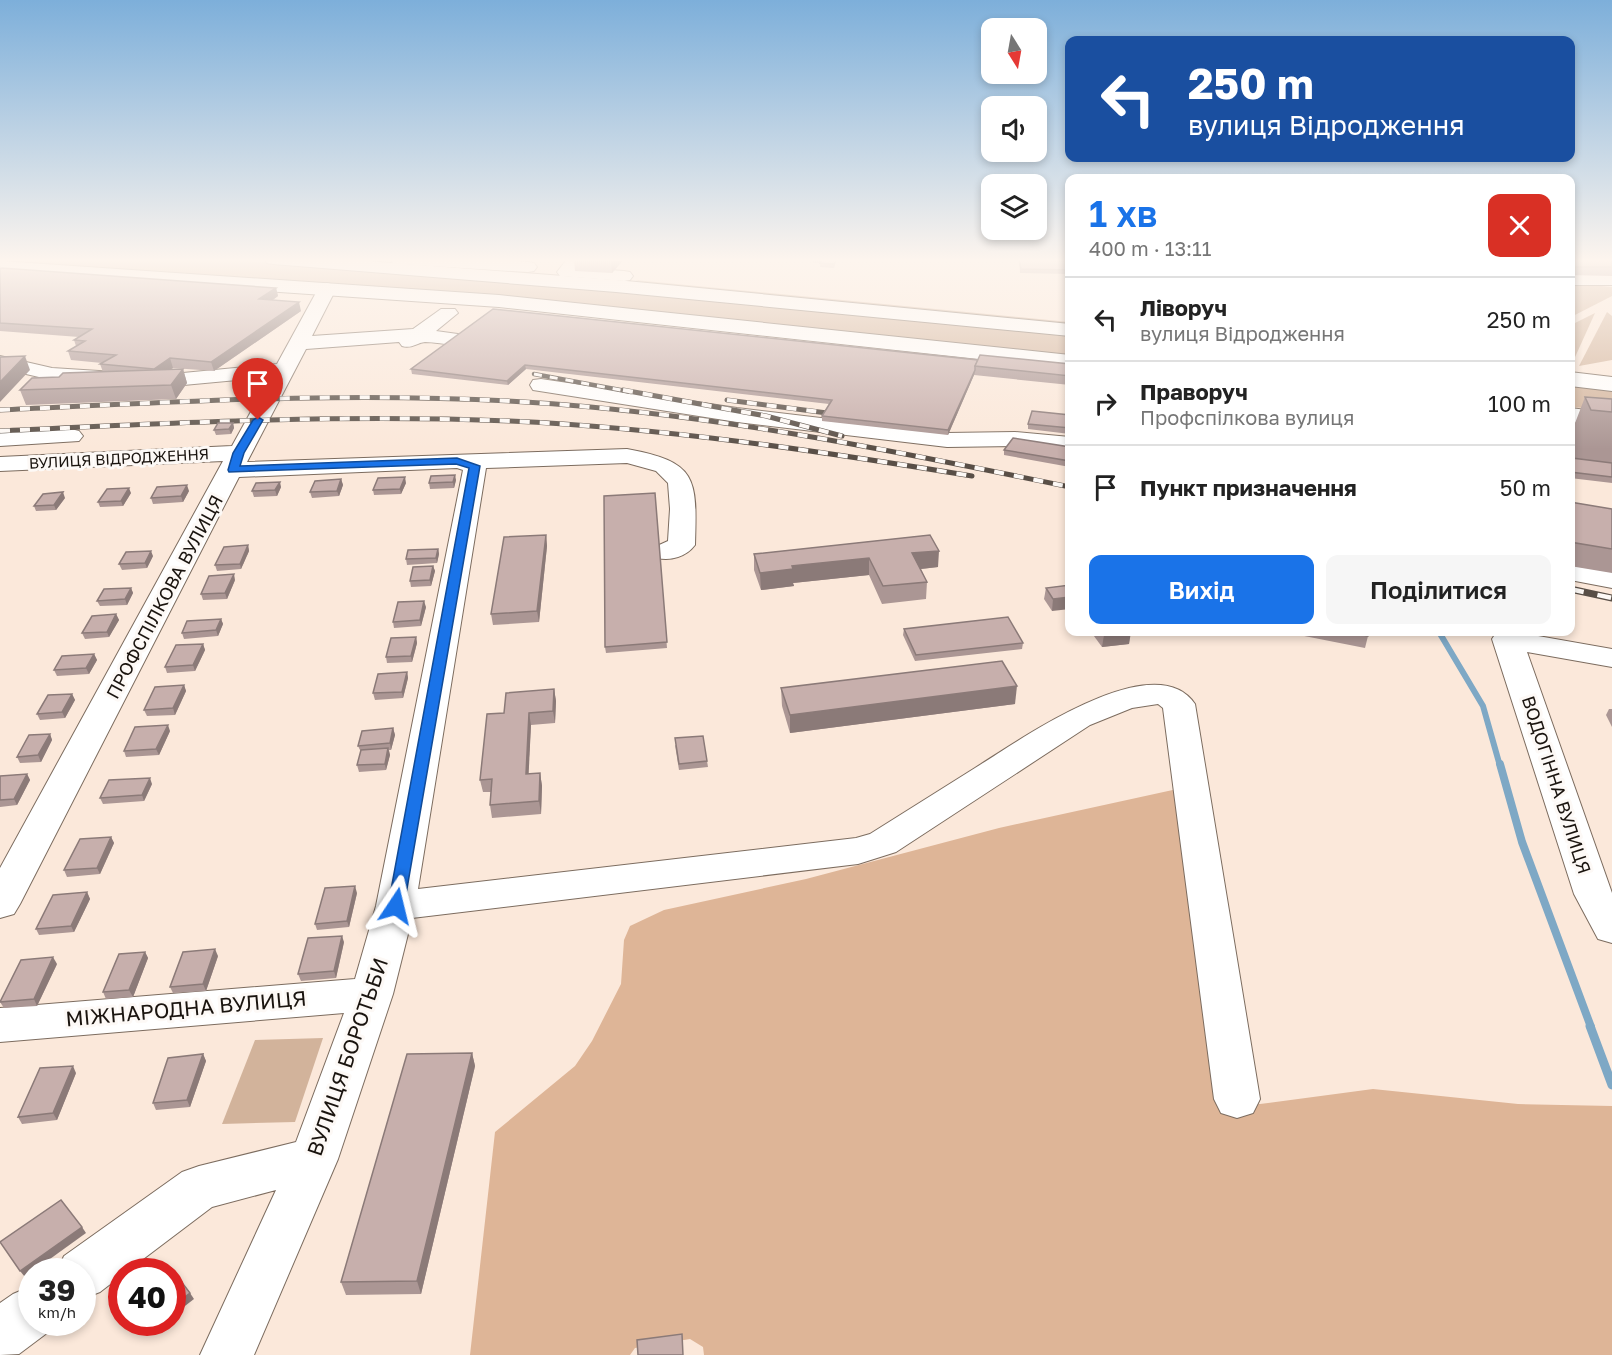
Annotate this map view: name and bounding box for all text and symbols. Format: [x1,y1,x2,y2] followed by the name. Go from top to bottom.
[981,18,1047,84] north arrow
[981,18,1047,240] map controls
[1188,58,1314,108] text: 250 m
[1089,60,1167,138] icon: left
[981,96,1047,162] button: sound
[1188,109,1465,141] text: вулиця Відродження
[981,174,1047,240] button: layers
[1089,192,1157,235] text: 1 хв
[1488,194,1551,257] button: close
[1089,236,1212,260] text: 400 m · 13:11
[1140,294,1227,321] text: Ліворуч
[1089,303,1122,336] icon: left
[1487,306,1551,333] text: 250 m
[1140,321,1345,345] text: вулиця Відродження
[232,358,283,420] pin
[241,367,274,400] icon: arrive
[1140,378,1248,405] text: Праворуч
[1089,387,1122,420] icon: right
[1488,390,1551,417] text: 100 m
[1140,405,1354,429] text: Профспілкова вулиця
[28,444,210,472] street label: ВУЛИЦЯ ВІДРОДЖЕННЯ
[1089,471,1122,504] icon: arrive
[1140,474,1357,501] text: Пункт призначення
[1500,474,1551,501] text: 50 m
[101,491,227,702] street label: ПРОФСПІЛКОВА ВУЛИЦЯ
[1089,555,1314,624] button: Вихід
[1326,555,1551,624] button: Поділитися
[1518,693,1596,876] street label: ВОДОГІННА ВУЛИЦЯ
[364,874,428,938] position arrow
[301,954,393,1159] street label: ВУЛИЦЯ БОРОТЬБИ
[64,985,307,1031] street label: МІЖНАРОДНА ВУЛИЦЯ
[108,1258,186,1336] speed limit sign: 40
[38,1272,76,1308] text: 39
[38,1303,76,1321] text: km/h

